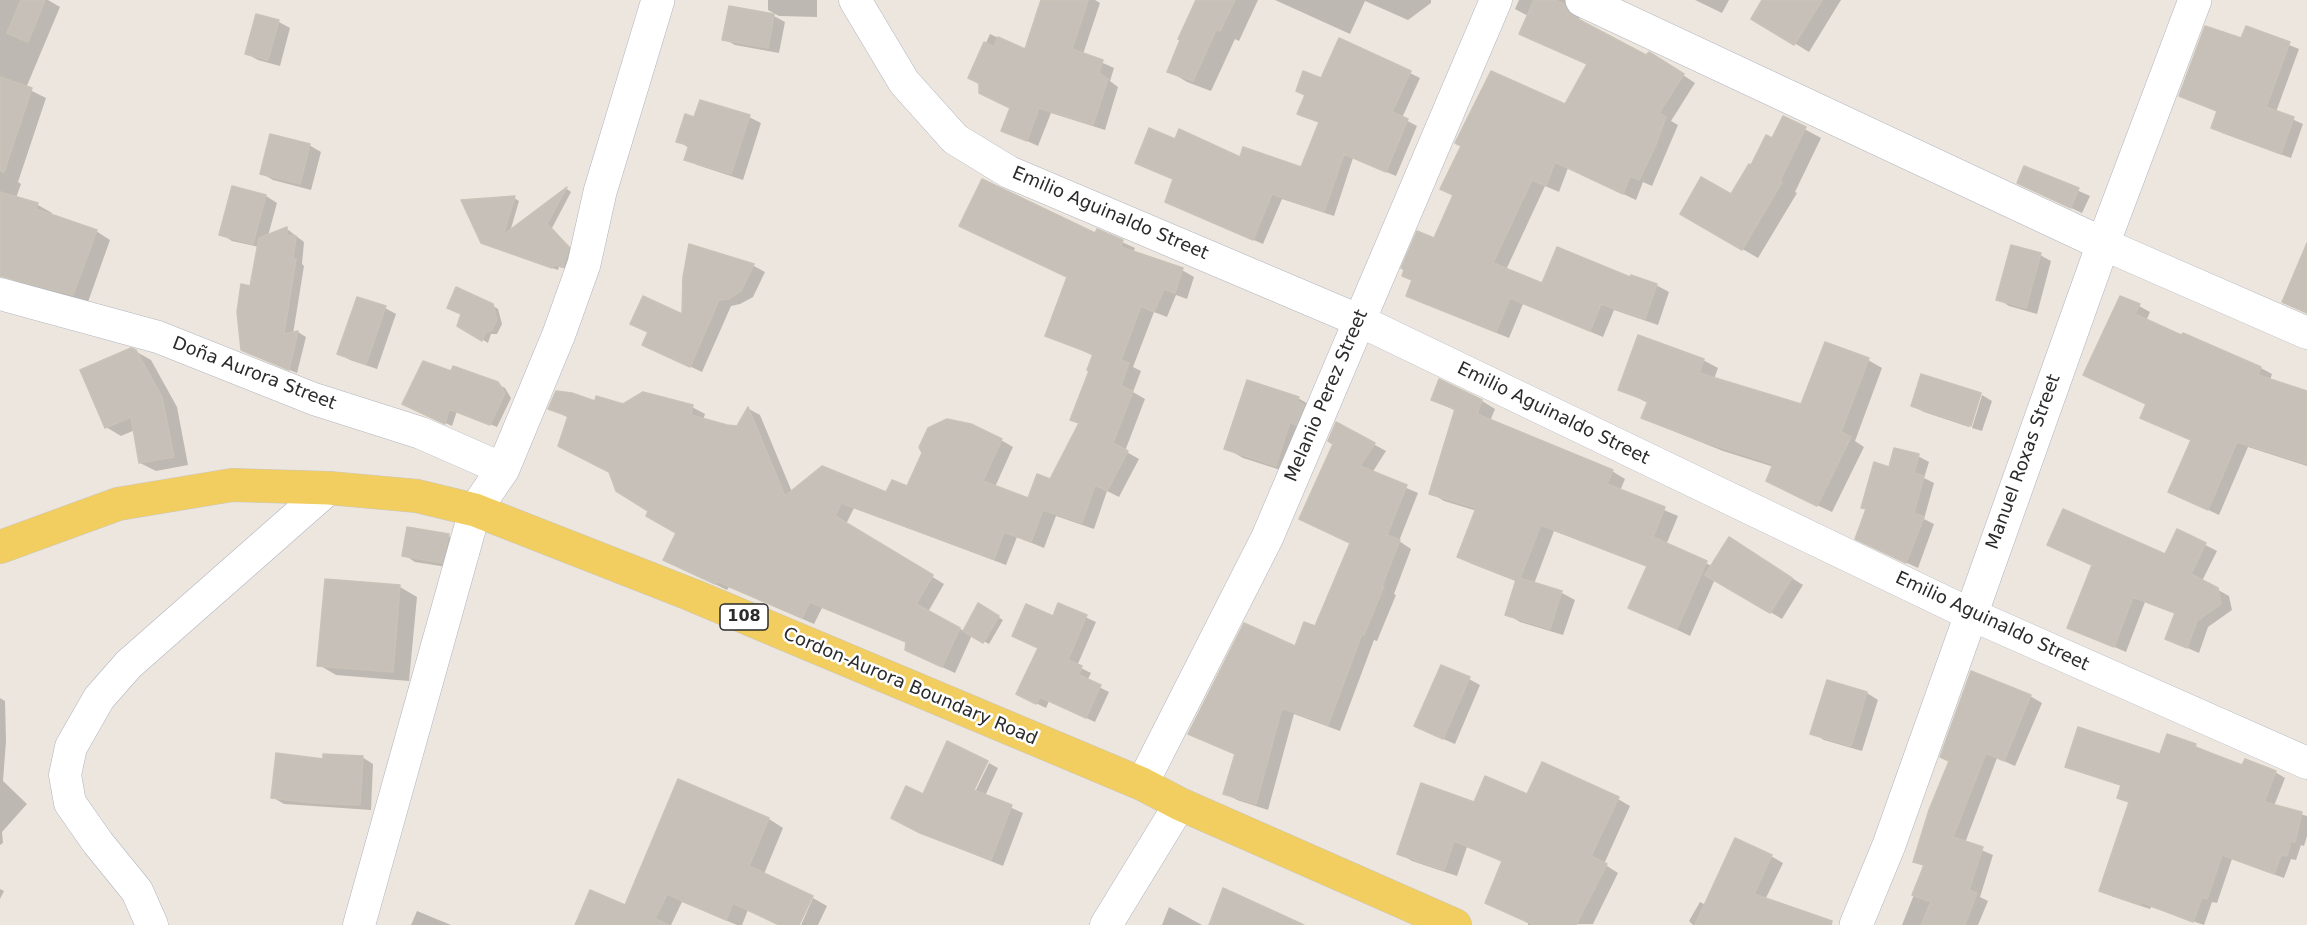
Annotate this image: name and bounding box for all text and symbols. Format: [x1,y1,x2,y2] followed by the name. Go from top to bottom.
[1009,163,1211,265] street label: Emilio Aguinaldo Street
[1281,307,1373,485] street label: Melanio Perez Street
[169,333,339,415] street label: Doña Aurora Street
[1453,358,1653,470] street label: Emilio Aguinaldo Street
[1982,371,2066,553] street label: Manuel Roxas Street
[1892,568,2092,676] street label: Emilio Aguinaldo Street
[720,604,768,630] road number: 108
[780,624,1040,750] street label: Cordon-Aurora Boundary Road

